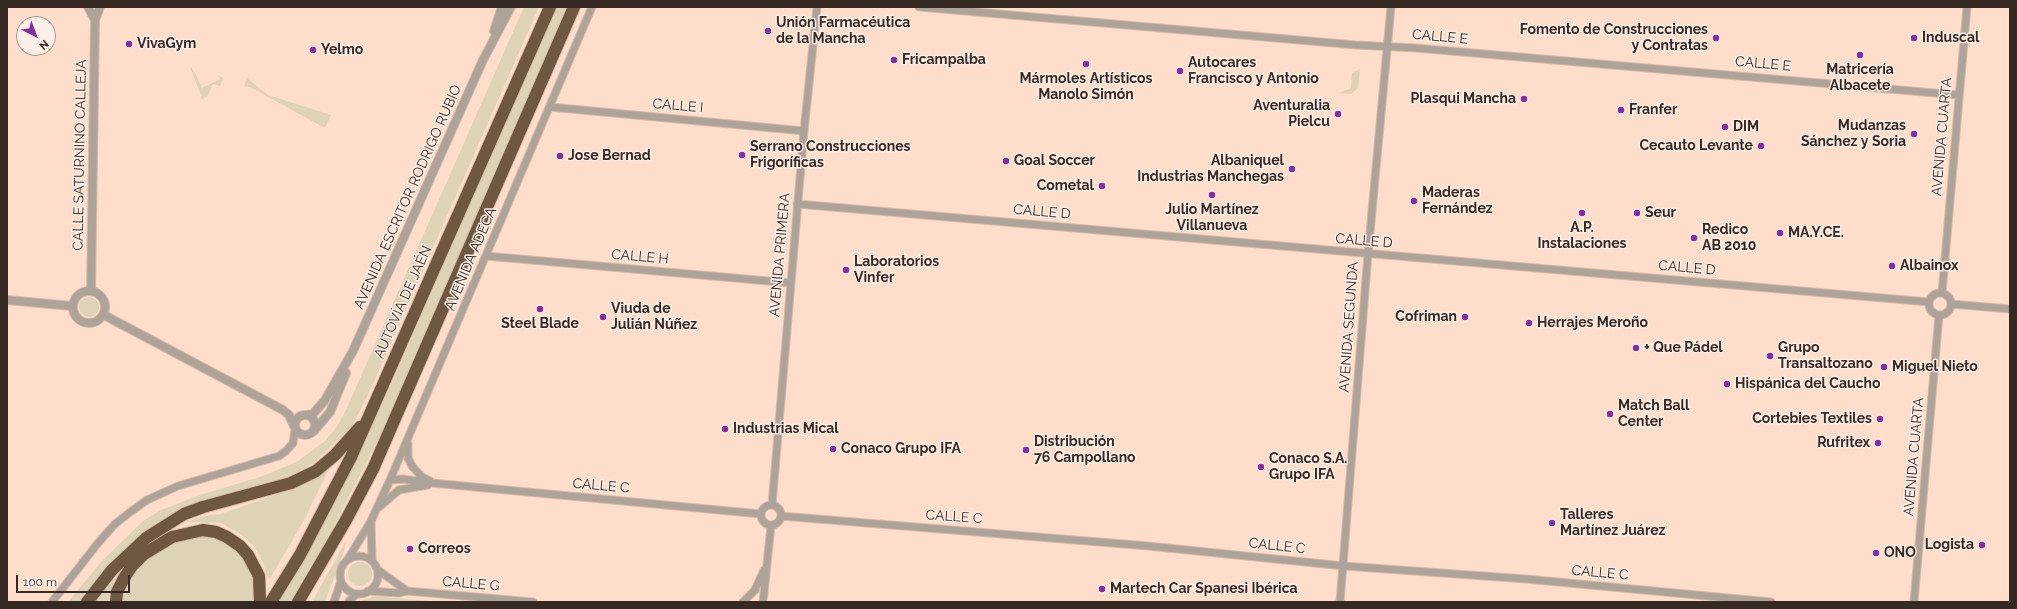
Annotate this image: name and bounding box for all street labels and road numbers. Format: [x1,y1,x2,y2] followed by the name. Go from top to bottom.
[1411,26,1469,48] street label: CALLE E
[1734,53,1792,75] street label: CALLE E
[70,59,90,251] street label: CALLE SATURNINO CALLEJA
[1928,77,1956,197] street label: AVENIDA CUARTA
[351,82,465,312] street label: AVENIDA ESCRITOR RODRIGO RUBIO
[652,95,704,117] street label: CALLE I
[766,192,794,318] street label: AVENIDA PRIMERA
[1013,201,1071,223] street label: CALLE D
[442,205,500,313] street label: AVENIDA ADECA
[1335,230,1393,252] street label: CALLE D
[371,243,435,361] street label: AUTOVÍA DE JAÉN
[611,246,669,268] street label: CALLE H
[1658,257,1716,279] street label: CALLE D
[1336,261,1362,393] street label: AVENIDA SEGUNDA
[1900,397,1928,517] street label: AVENIDA CUARTA
[572,475,630,497] street label: CALLE C
[925,507,983,527] street label: CALLE C
[1248,535,1306,557] street label: CALLE C
[1571,562,1629,584] street label: CALLE C
[442,573,500,595] street label: CALLE G

